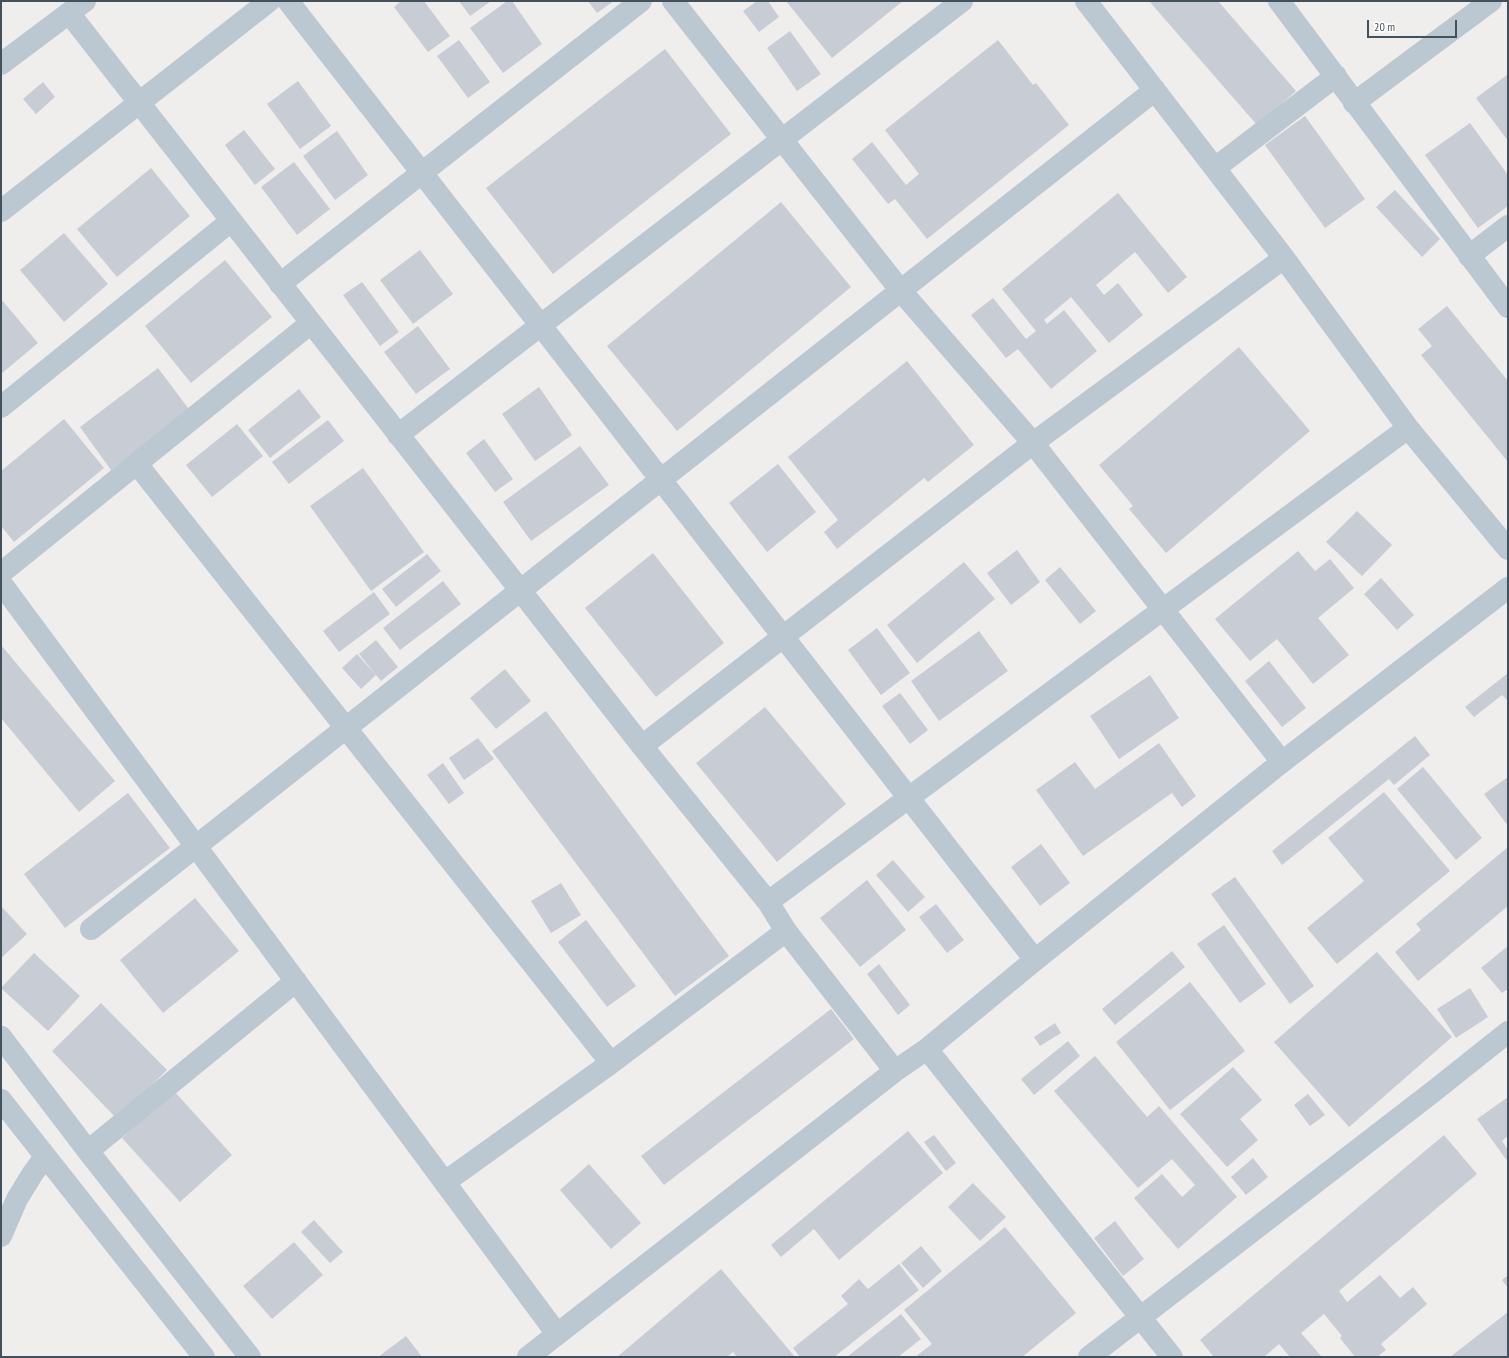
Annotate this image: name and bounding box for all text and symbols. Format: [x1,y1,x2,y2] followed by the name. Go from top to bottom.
[1369,12,1459,38] scale bar
[1374,19,1395,34] text: 20 m

